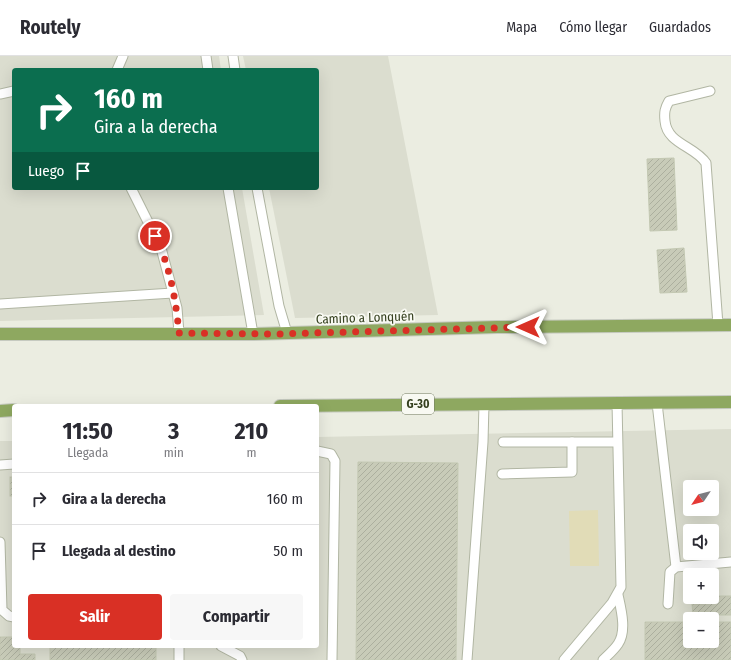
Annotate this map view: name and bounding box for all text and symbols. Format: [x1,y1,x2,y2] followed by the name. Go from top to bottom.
[20,16,80,39] text: Routely
[506,19,537,36] text: Mapa
[559,19,627,36] text: Cómo llegar
[649,19,711,36] text: Guardados
[94,82,163,115] text: 160 m
[28,84,80,136] icon: right
[94,116,218,138] text: Gira a la derecha
[72,160,94,182] icon: arrive
[28,162,64,180] text: Luego
[138,219,172,253] pin
[144,225,166,247] icon: arrive
[507,306,549,348] position arrow
[316,308,414,327] street label: Camino a Lonquén
[402,394,434,414] road number: G-30
[63,417,113,445] text: 11:50
[168,417,179,445] text: 3
[234,417,268,445] text: 210
[67,445,108,460] text: Llegada
[164,445,184,460] text: min
[246,445,256,460] text: m
[683,480,719,516] north arrow
[683,480,719,648] map controls
[28,488,50,510] icon: right
[62,490,166,508] text: Gira a la derecha
[267,490,303,508] text: 160 m
[683,524,719,560] button: sound
[28,540,50,562] icon: arrive
[62,542,176,560] text: Llegada al destino
[273,542,303,560] text: 50 m
[683,568,719,604] button: +
[28,594,162,640] button: Salir
[170,594,303,640] button: Compartir
[683,612,719,648] button: −

